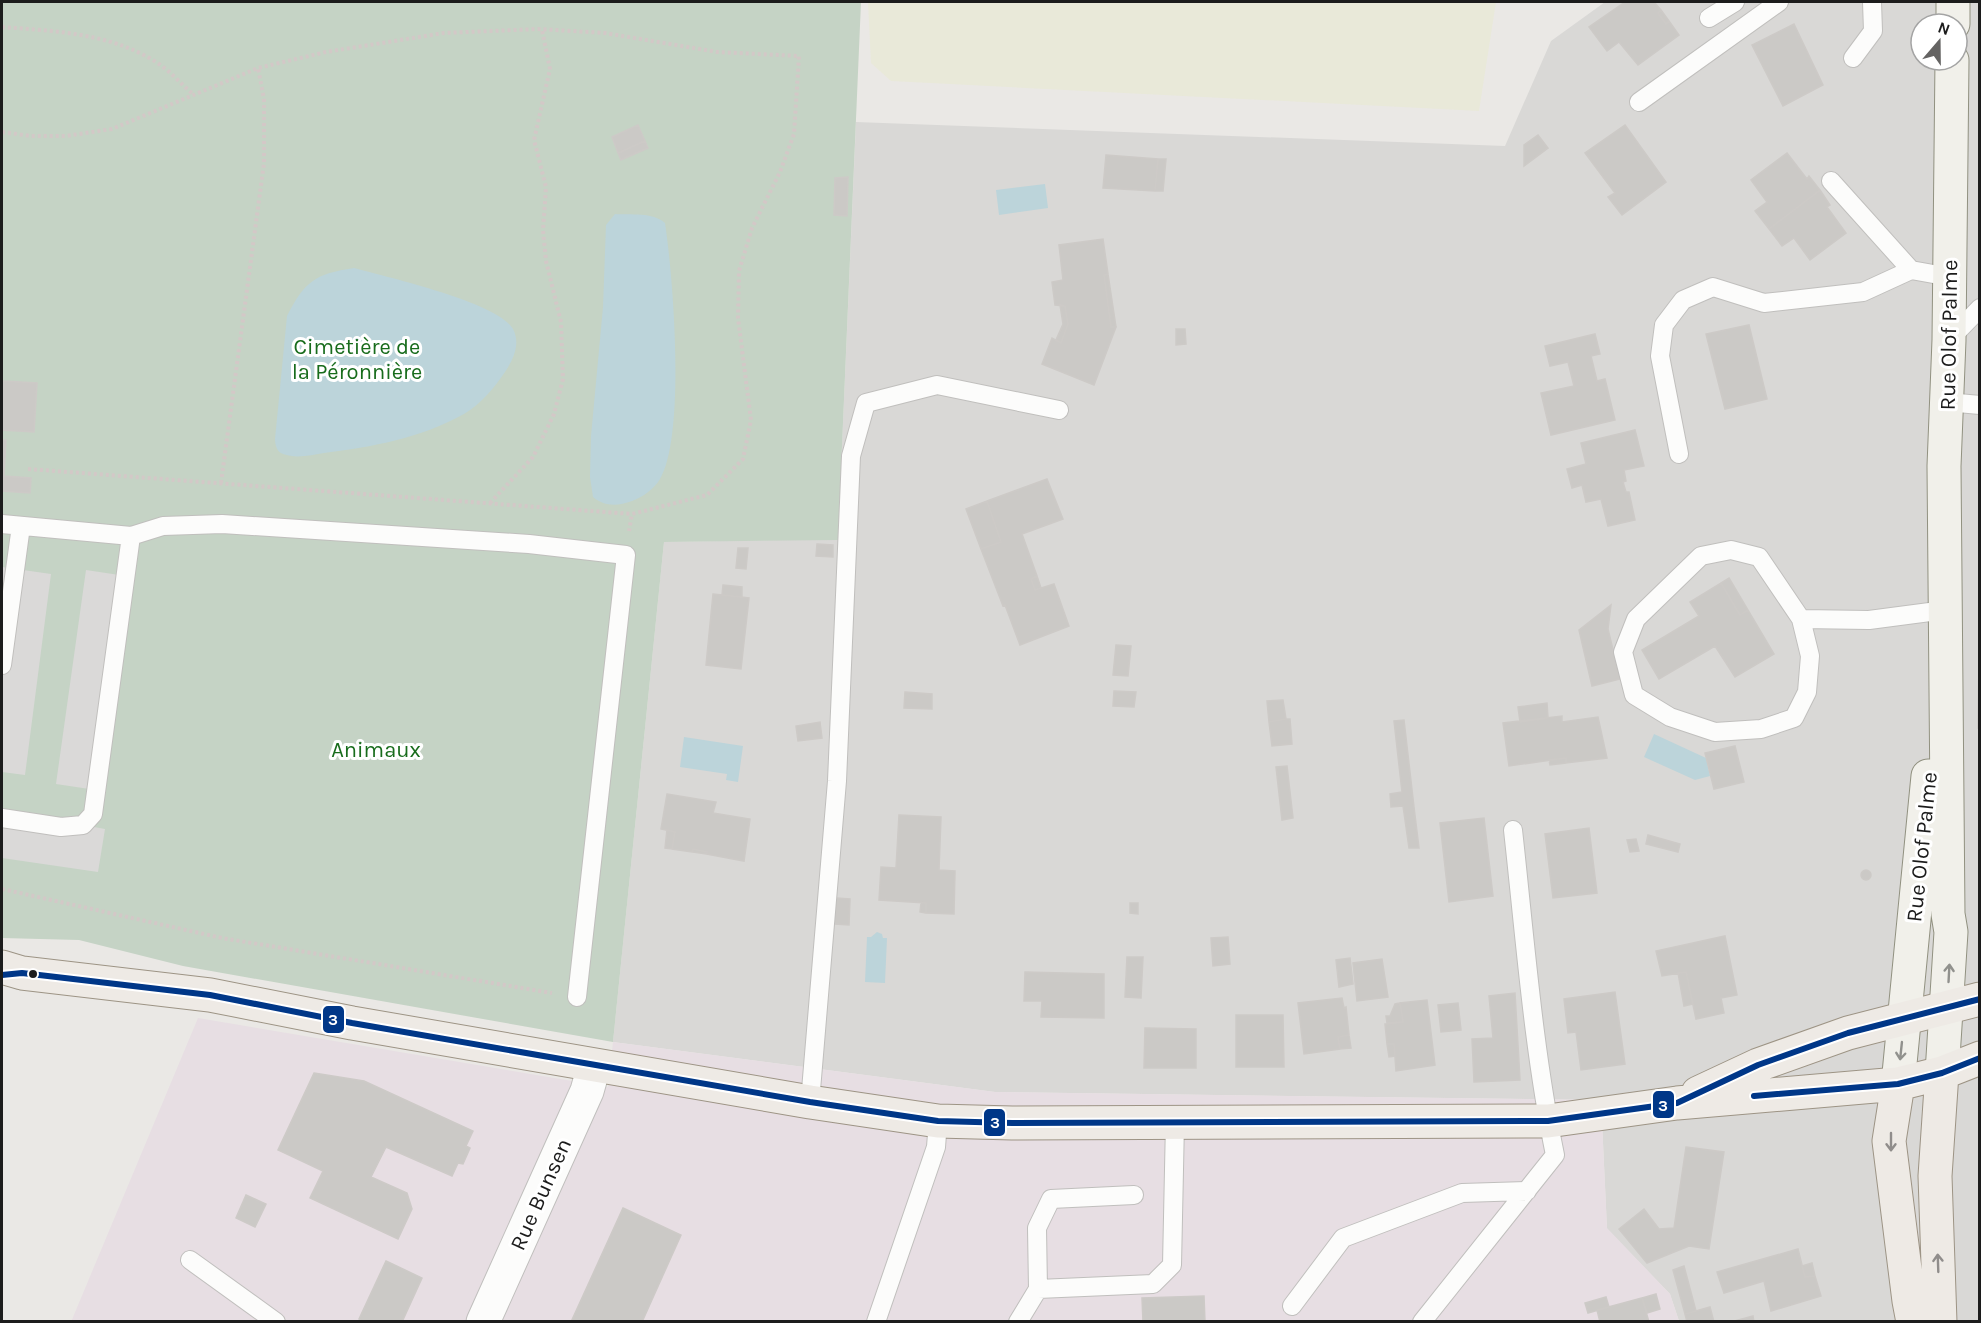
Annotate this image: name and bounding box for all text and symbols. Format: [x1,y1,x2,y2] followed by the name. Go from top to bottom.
[1909,12,1969,72] north arrow
[1935,17,1953,39] text: N
[1935,259,1963,411] street label: Rue Olof Palme
[292,334,422,385] park label: Cimetière de la Péronnière
[331,737,421,763] park label: Animaux
[1901,771,1943,923] street label: Rue Olof Palme
[1943,963,1954,983] one-way arrow
[27,968,39,980] unlabelled marker
[322,1005,345,1034] line badge: 3
[328,1010,338,1029] text: 3
[1895,1040,1906,1060] one-way arrow
[1652,1090,1675,1119] line badge: 3
[1658,1096,1668,1115] text: 3
[983,1108,1006,1137] line badge: 3
[990,1113,1000,1132] text: 3
[1885,1132,1897,1151] one-way arrow
[505,1134,577,1254] street label: Rue Bunsen
[1933,1254,1944,1274] one-way arrow

